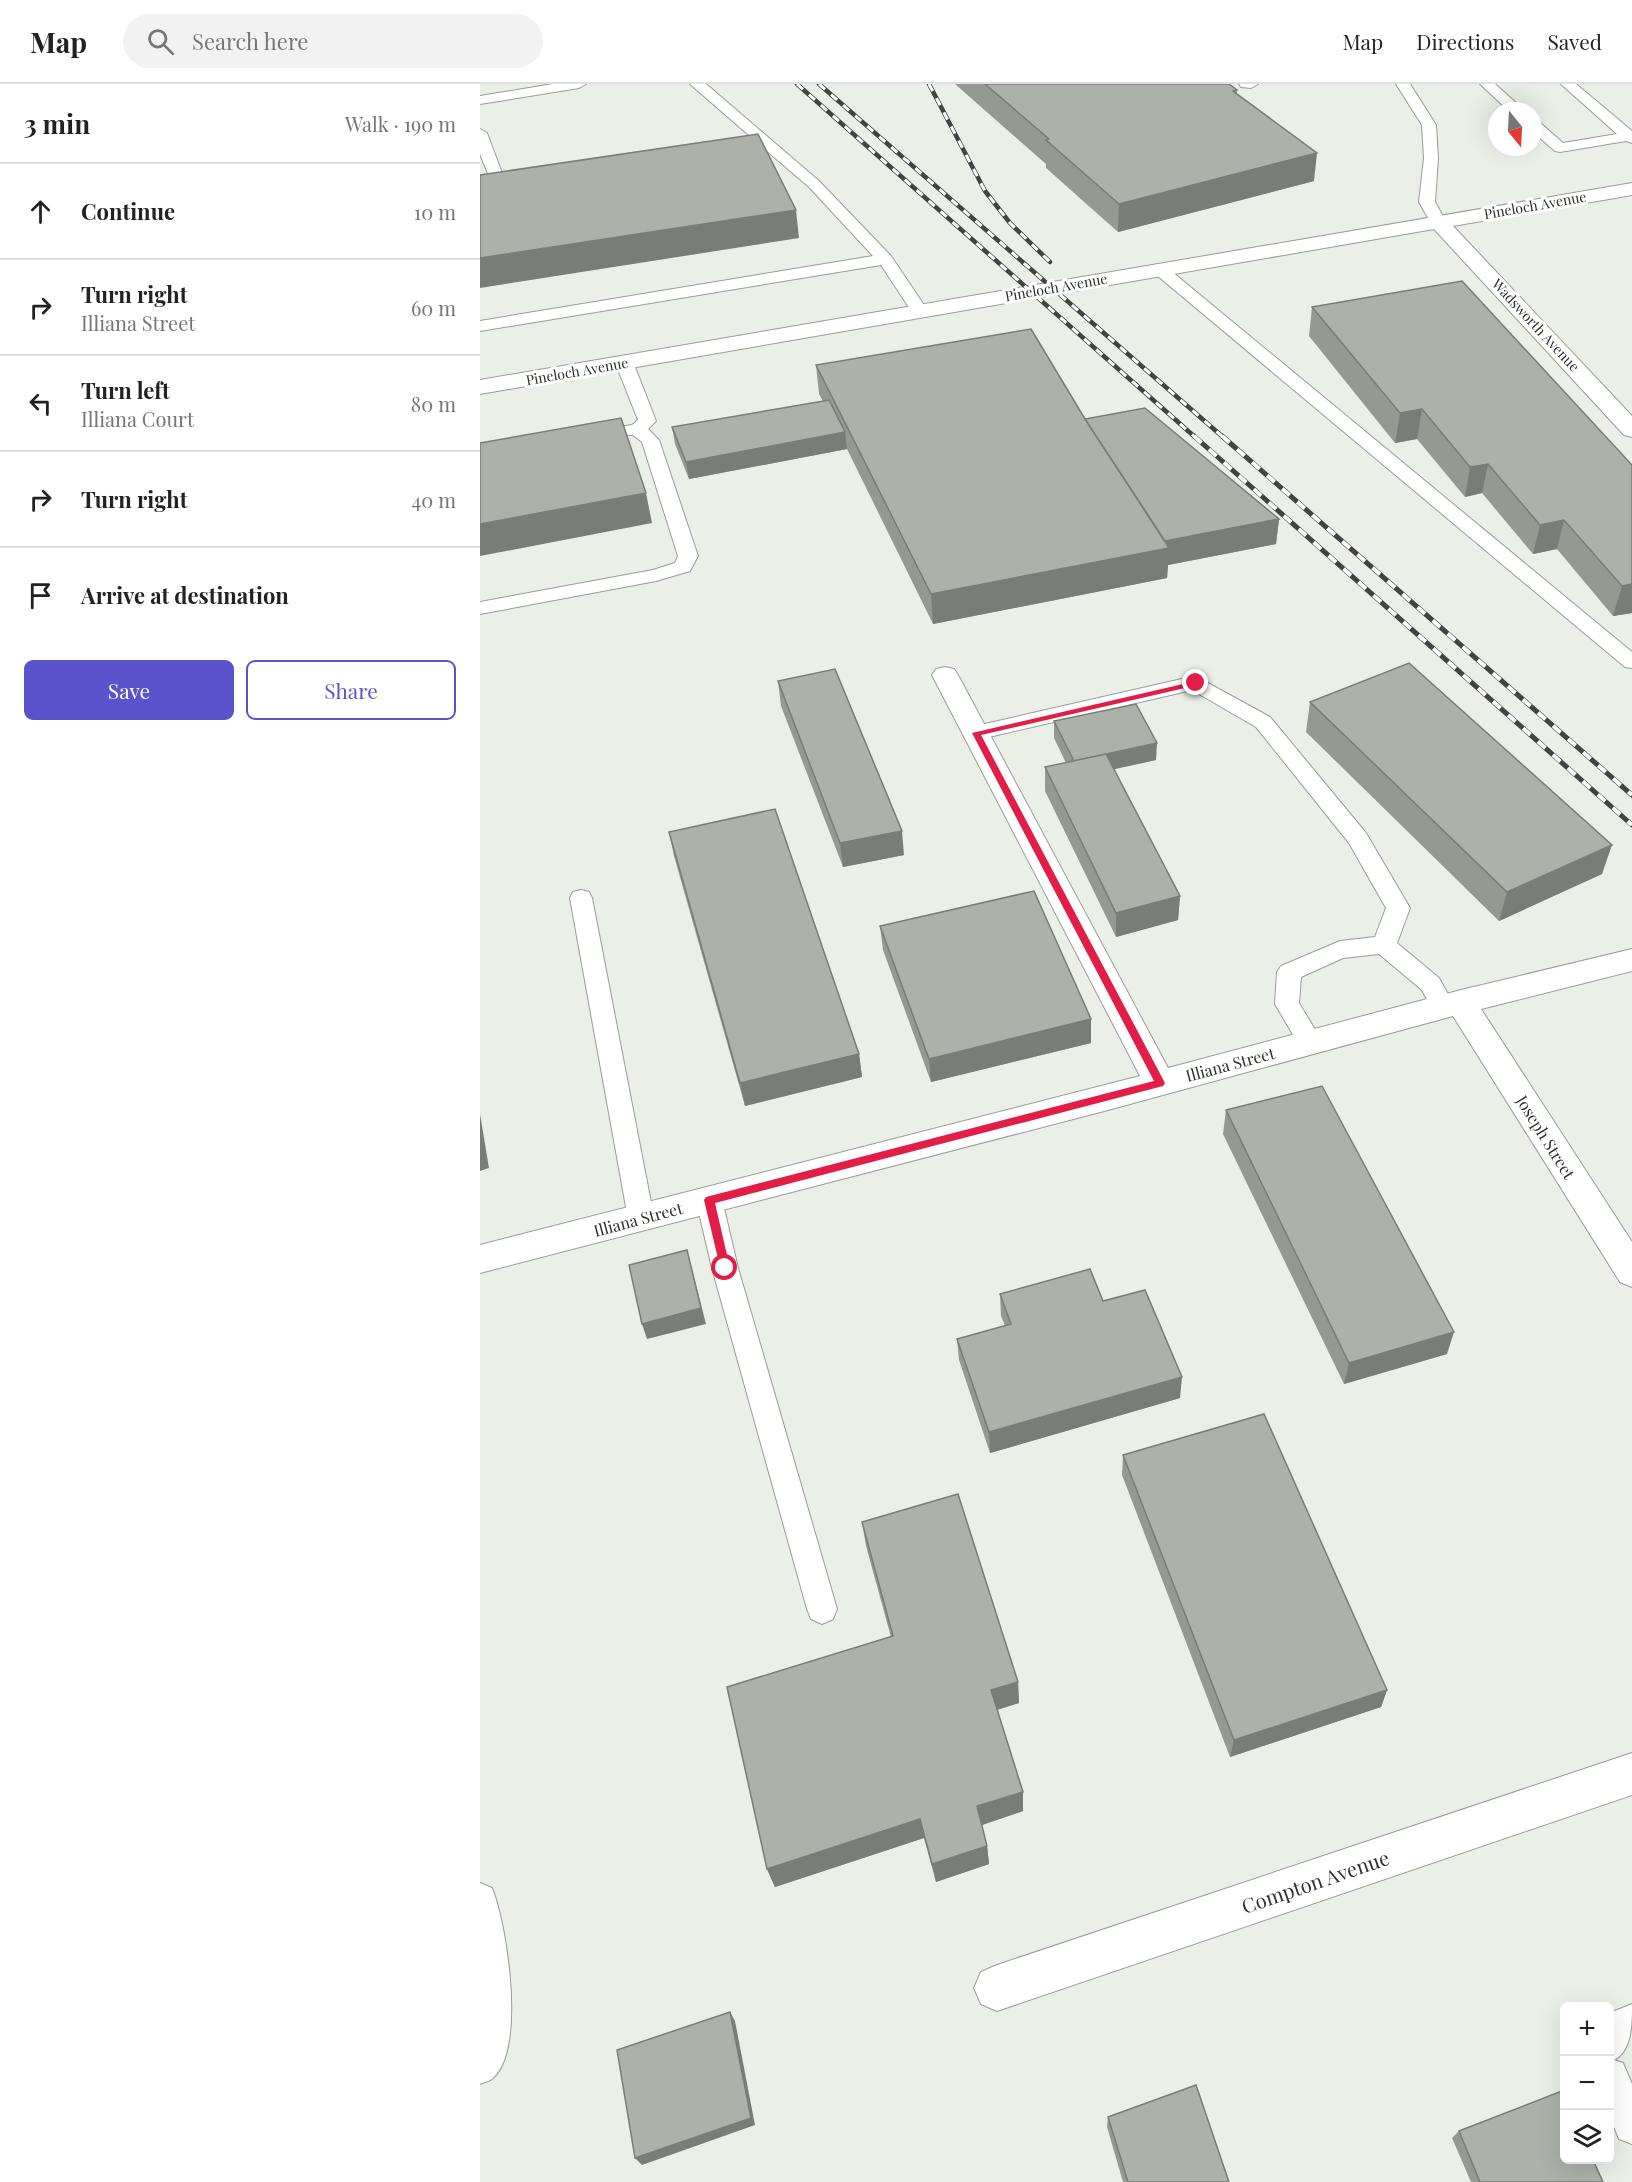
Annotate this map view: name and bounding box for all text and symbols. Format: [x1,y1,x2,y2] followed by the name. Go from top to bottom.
[123,14,543,68] search box
[30,23,87,60] text: Map
[144,25,177,58] icon: search
[192,26,308,56] text: Search here
[1342,27,1383,55] text: Map
[1416,27,1514,55] text: Directions
[1547,27,1602,55] text: Saved
[1488,102,1542,156] north arrow
[24,106,90,141] text: 3 min
[345,110,456,137] text: Walk · 190 m
[1482,187,1588,223] street label: Pineloch Avenue
[24,195,57,228] icon: ahead
[81,196,175,226] text: Continue
[414,198,456,225] text: 10 m
[1003,269,1109,305] street label: Pineloch Avenue
[1487,274,1584,375] street label: Wadsworth Avenue
[81,279,187,309] text: Turn right
[24,291,57,324] icon: right
[411,294,456,321] text: 60 m
[81,309,195,336] text: Illiana Street
[524,353,630,389] street label: Pineloch Avenue
[81,375,170,405] text: Turn left
[24,387,57,420] icon: left
[411,390,456,417] text: 80 m
[81,405,194,432] text: Illiana Court
[24,483,57,516] icon: right
[81,484,187,514] text: Turn right
[411,486,456,513] text: 40 m
[24,579,57,612] icon: arrive
[81,580,289,610] text: Arrive at destination
[24,660,234,720] button: Save
[246,660,456,720] button: Share
[1182,669,1208,695] route end
[1183,1042,1277,1086] street label: Illiana Street
[1512,1090,1580,1183] street label: Joseph Street
[591,1197,685,1241] street label: Illiana Street
[711,1254,737,1280] route start
[1238,1843,1392,1919] street label: Compton Avenue
[1560,2002,1614,2164] map controls
[1560,2002,1614,2056] button: +
[1560,2056,1614,2110] button: −
[1560,2110,1614,2164] button: layers

